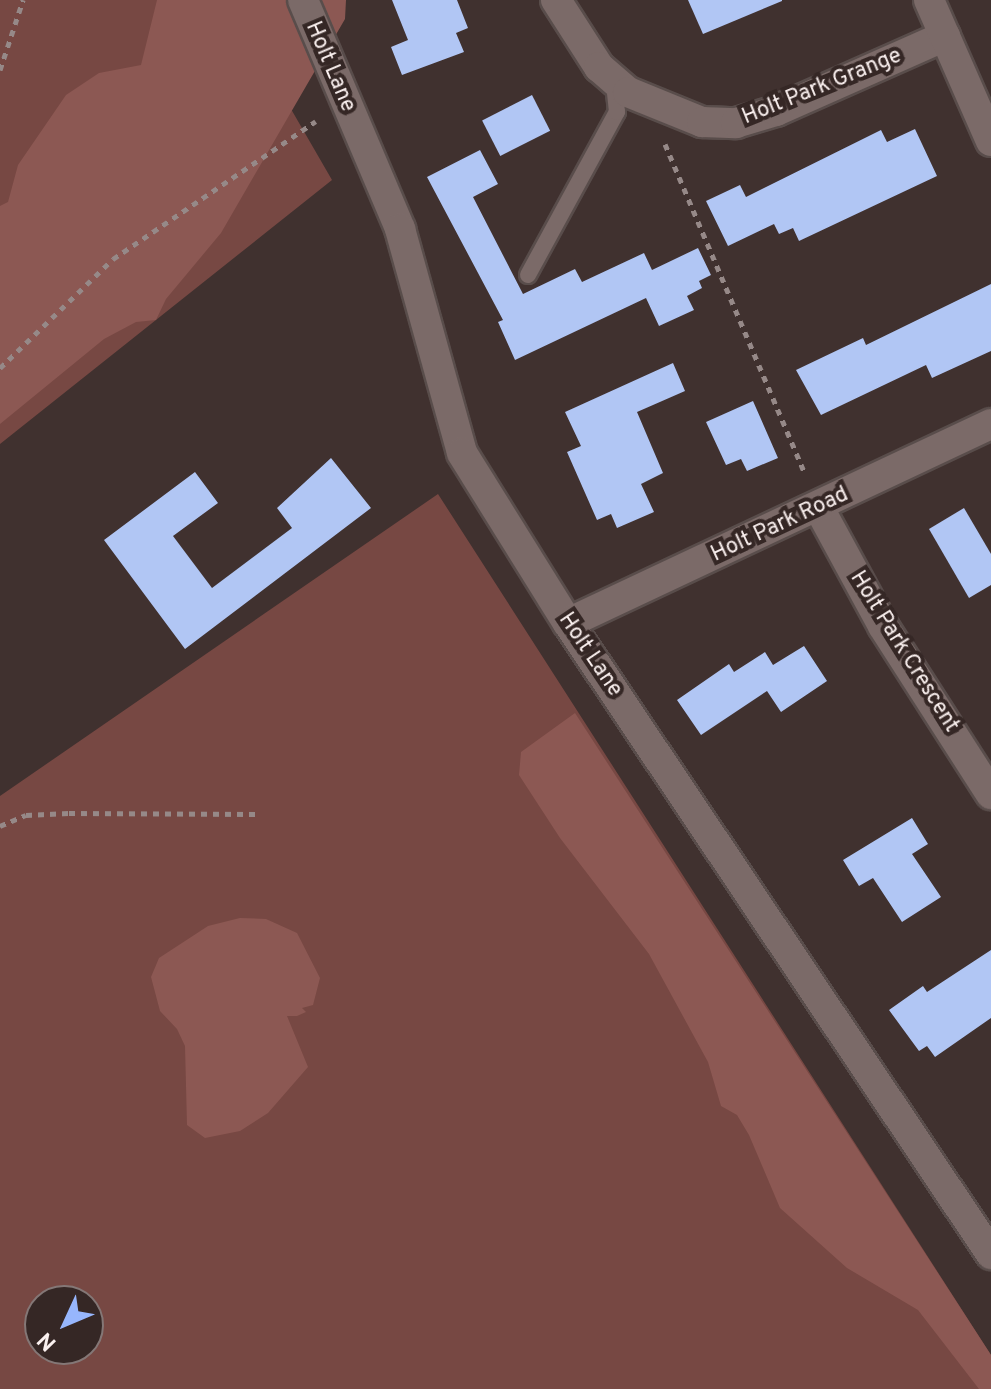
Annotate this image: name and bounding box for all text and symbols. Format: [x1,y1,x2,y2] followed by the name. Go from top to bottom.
[299,18,361,116] street label: Holt Lane
[738,43,906,131] street label: Holt Park Grange
[707,482,853,568] street label: Holt Park Road
[844,567,964,737] street label: Holt Park Crescent
[552,608,628,702] street label: Holt Lane
[24,1285,104,1365] north arrow
[33,1326,63,1356] text: N

